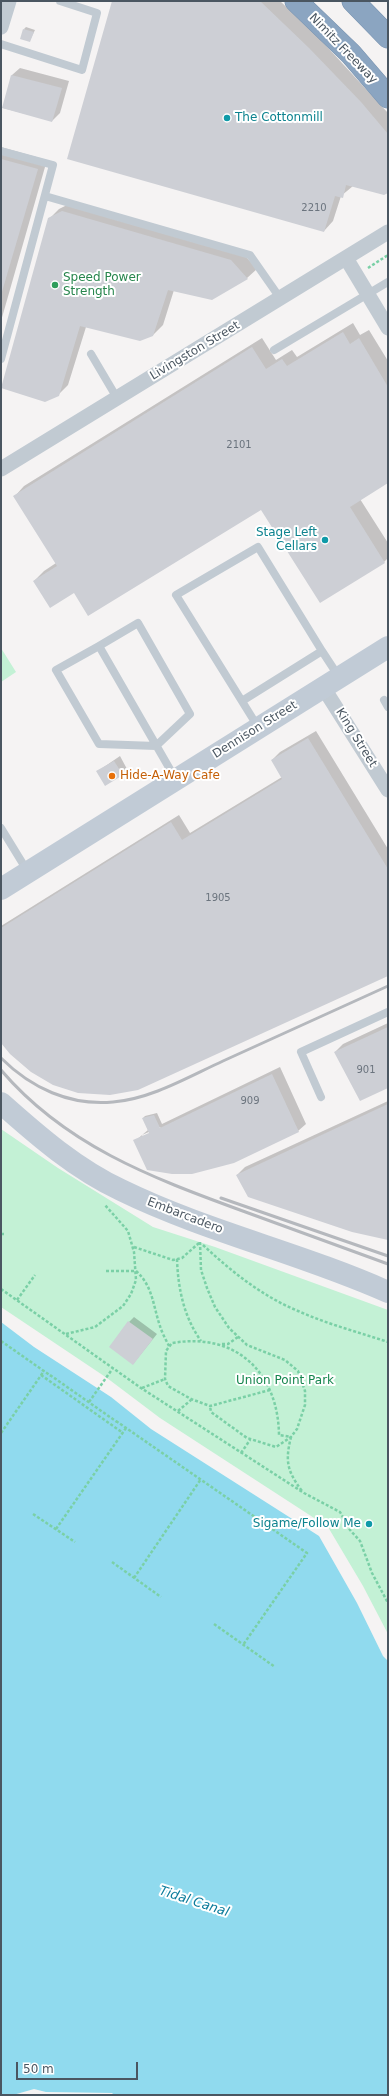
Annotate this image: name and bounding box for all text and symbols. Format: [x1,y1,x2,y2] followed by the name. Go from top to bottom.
[306,11,380,87] street label: Nimitz Freeway
[235,111,323,125] place label: The Cottonmill
[222,113,232,123] marker: The Cottonmill
[301,202,327,214] house number: 2210
[63,271,141,299] place label: Speed Power Strength
[50,280,60,290] marker: Speed Power Strength
[148,319,242,383] street label: Livingston Street
[226,439,252,451] house number: 2101
[256,526,317,554] place label: Stage Left Cellars
[320,535,330,545] marker: Stage Left Cellars
[210,698,300,762] street label: Dennison Street
[332,706,380,770] street label: King Street
[120,769,220,783] place label: Hide-A-Way Cafe
[107,771,117,781] marker: Hide-A-Way Cafe
[205,892,231,904] house number: 1905
[356,1064,376,1076] house number: 901
[240,1095,260,1107] house number: 909
[145,1195,225,1237] street label: Embarcadero
[236,1374,334,1388] park label: Union Point Park
[253,1517,361,1531] place label: Sigame/Follow Me
[364,1519,374,1529] marker: Sigame/Follow Me
[157,1883,231,1921] water label: Tidal Canal
[18,2054,140,2080] scale bar
[23,2062,54,2076] text: 50 m

